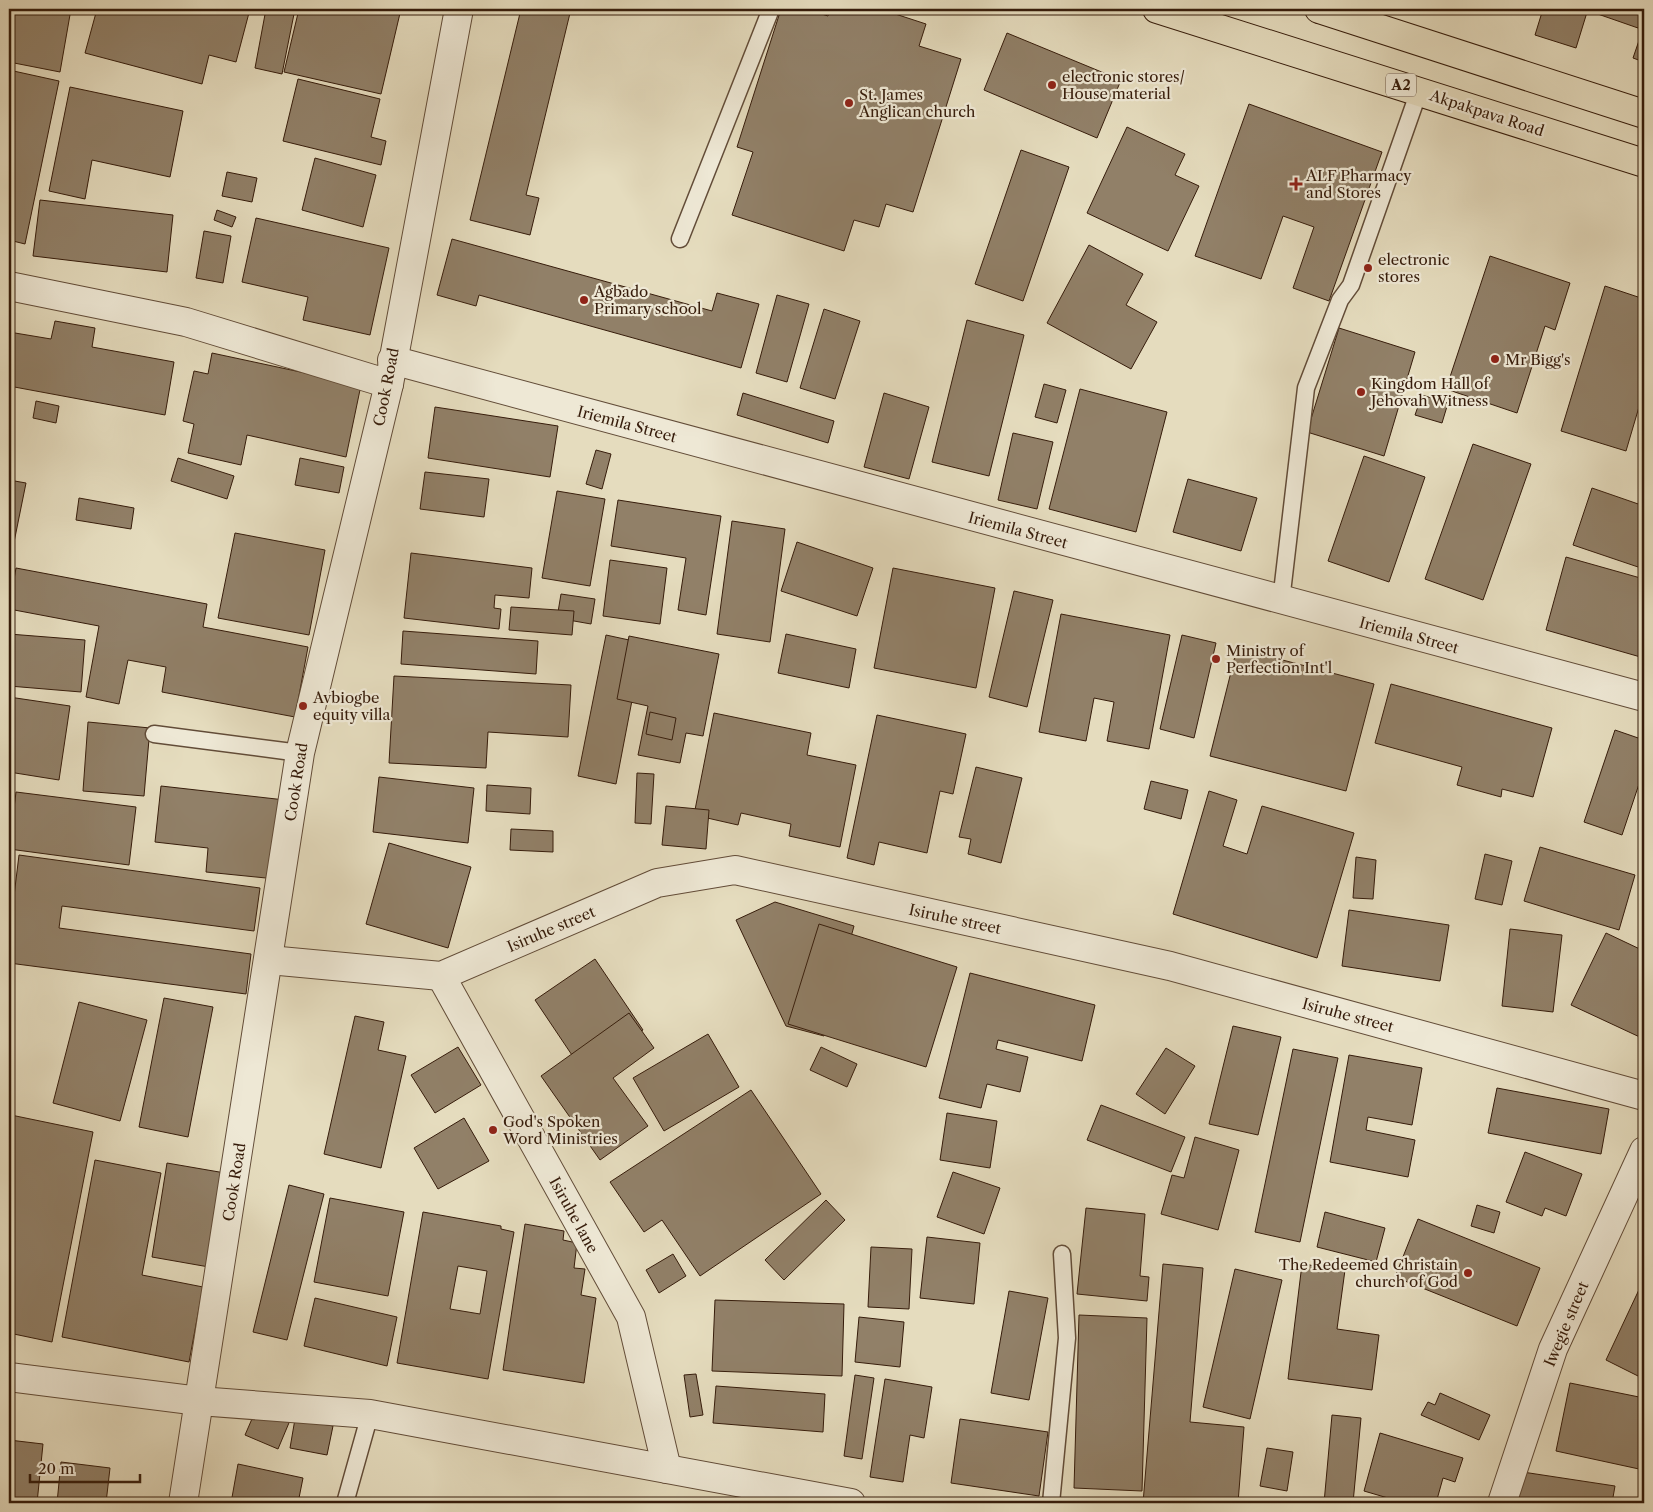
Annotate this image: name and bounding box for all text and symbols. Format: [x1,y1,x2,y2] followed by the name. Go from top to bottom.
[1062,67,1185,103] place label: electronic stores/ House material
[1386,74,1416,96] road number: A2
[1046,79,1058,91] marker: electronic stores/ House material
[858,85,976,121] place label: St. James Anglican church
[1427,85,1546,140] street label: Akpakpava Road
[843,97,855,109] marker: St. James Anglican church
[1305,166,1412,202] place label: ALF Pharmacy and Stores
[1290,178,1302,190] marker: ALF Pharmacy and Stores
[1378,250,1450,286] place label: electronic stores
[1362,262,1374,274] marker: electronic stores
[593,282,702,318] place label: Agbado Primary school
[578,294,590,306] marker: Agbado Primary school
[369,346,403,428] street label: Cook Road
[1505,350,1571,369] place label: Mr Bigg's
[1489,353,1501,365] marker: Mr Bigg's
[1369,374,1490,410] place label: Kingdom Hall of Jehovah Witness
[1355,386,1367,398] marker: Kingdom Hall of Jehovah Witness
[575,402,679,447] street label: Iriemila Street
[966,508,1070,553] street label: Iriemila Street
[1357,613,1461,658] street label: Iriemila Street
[1226,641,1333,677] place label: Ministry of Perfection Int'l
[1210,653,1222,665] marker: Ministry of Perfection Int'l
[312,688,391,724] place label: Avbiogbe equity villa
[297,700,309,712] marker: Avbiogbe equity villa
[280,741,312,823] street label: Cook Road
[907,900,1004,938] street label: Isiruhe street
[504,902,599,956] street label: Isiruhe street
[1300,994,1397,1037] street label: Isiruhe street
[502,1112,618,1148] place label: God's Spoken Word Ministries
[487,1124,499,1136] marker: God's Spoken Word Ministries
[218,1141,250,1223] street label: Cook Road
[545,1174,603,1256] street label: Isiruhe lane
[1279,1255,1459,1291] place label: The Redeemed Christain church of God
[1462,1267,1474,1279] marker: The Redeemed Christain church of God
[1540,1278,1593,1369] street label: Iwegie street
[30,1452,140,1484] scale bar
[38,1459,74,1478] text: 20 m

